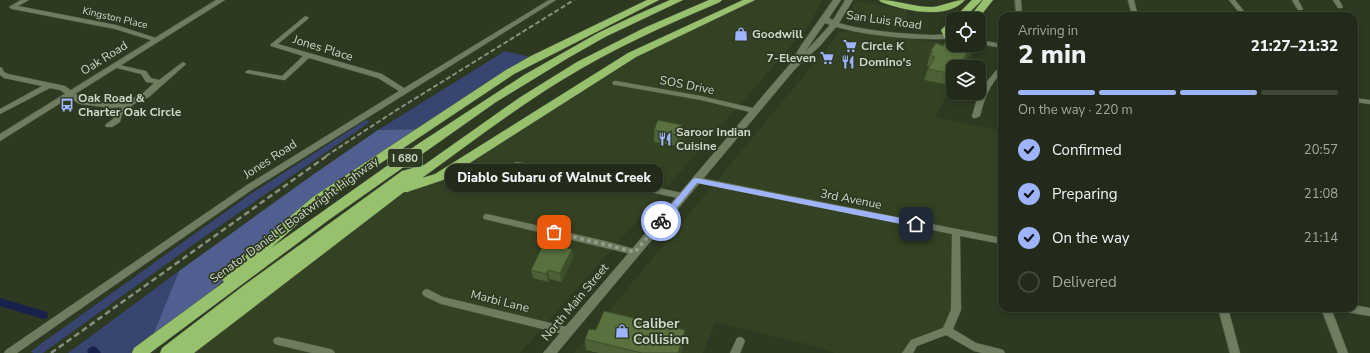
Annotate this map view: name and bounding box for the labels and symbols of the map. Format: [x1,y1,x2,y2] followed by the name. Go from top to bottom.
[81,4,149,32] street label: Kingston Place
[845,7,923,33] street label: San Luis Road
[733,26,749,42] shop icon: Goodwill
[752,26,803,42] place label: Goodwill
[290,31,355,65] street label: Jones Place
[77,37,131,79] street label: Oak Road
[842,38,858,54] supermarket icon: Circle K
[861,38,905,54] place label: Circle K
[767,50,816,66] place label: 7-Eleven
[819,50,835,66] supermarket icon: 7-Eleven
[840,54,856,70] restaurant icon: Domino's
[859,54,911,70] place label: Domino's
[658,72,716,98] street label: SOS Drive
[78,90,182,120] place label: Oak Road & Charter Oak Circle
[59,97,75,113] bus stop icon: Oak Road & Charter Oak Circle
[676,124,751,154] place label: Saroor Indian Cuisine
[657,131,673,147] restaurant icon: Saroor Indian Cuisine
[239,136,300,183] street label: Jones Road
[388,149,422,167] road number: I 680
[206,153,382,287] street label: Senator Daniel E Boatwright Highway
[445,164,663,192] callout: Diablo Subaru of Walnut Creek
[819,185,883,213] street label: 3rd Avenue
[641,201,681,241] courier
[899,207,933,241] pin
[537,215,571,249] pin
[538,259,613,344] street label: North Main Street
[469,286,531,316] street label: Marbi Lane
[633,314,689,349] place label: Caliber Collision
[614,323,630,339] shop icon: Caliber Collision

